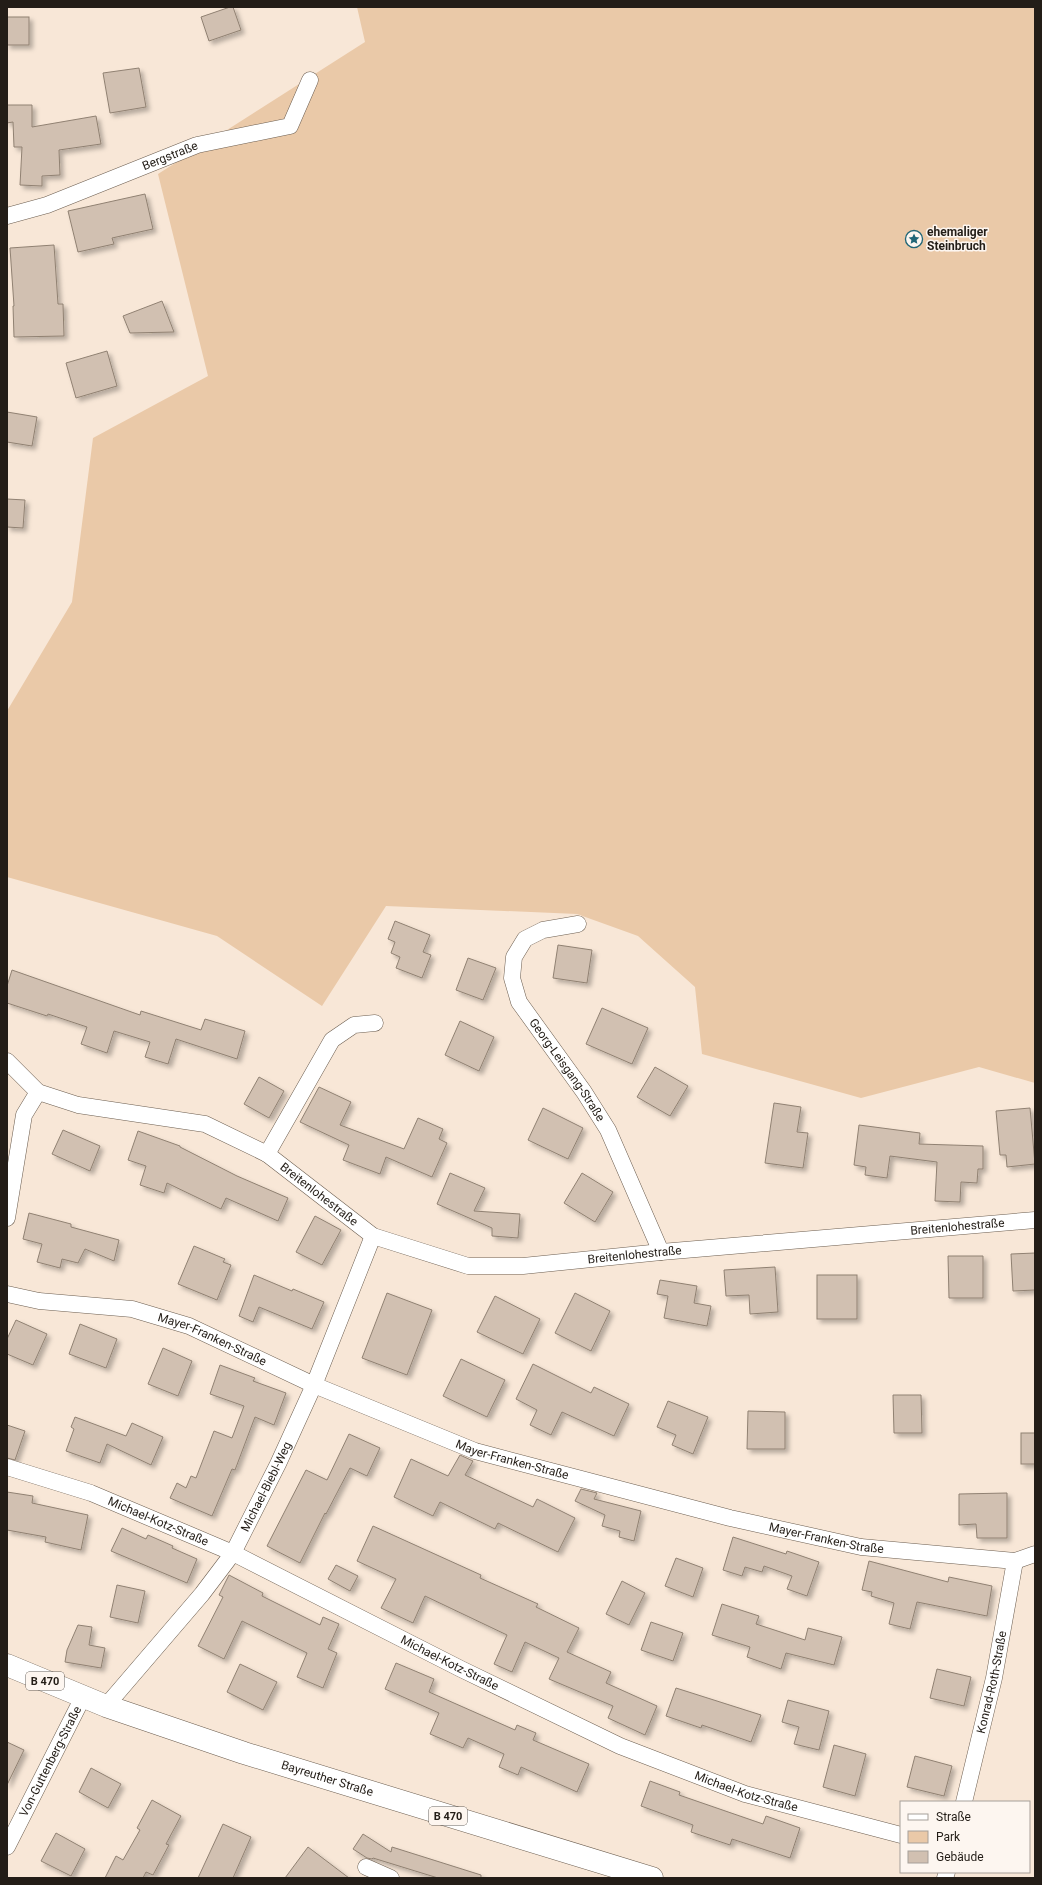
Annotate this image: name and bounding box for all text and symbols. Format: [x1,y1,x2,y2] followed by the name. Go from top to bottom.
[140,138,200,173] street label: Bergstraße
[927,225,988,253] place label: ehemaliger Steinbruch
[904,229,924,249] place icon: ehemaliger Steinbruch
[526,1016,608,1124] street label: Georg-Leisgang-Straße
[277,1160,361,1229] street label: Breitenlohestraße
[910,1216,1005,1238] street label: Breitenlohestraße
[587,1243,682,1266] street label: Breitenlohestraße
[156,1310,269,1369] street label: Mayer-Franken-Straße
[454,1437,570,1482] street label: Mayer-Franken-Straße
[238,1439,294,1534] street label: Michael-Biebl-Weg
[106,1494,211,1549] street label: Michael-Kotz-Straße
[768,1520,884,1556] street label: Mayer-Franken-Straße
[974,1630,1009,1735] street label: Konrad-Roth-Straße
[398,1632,501,1693] street label: Michael-Kotz-Straße
[26,1672,64,1690] road number: B 470
[17,1704,84,1819] street label: Von-Guttenberg-Straße
[280,1758,375,1799] street label: Bayreuther Straße
[693,1768,799,1815] street label: Michael-Kotz-Straße
[900,1801,1030,1873] legend
[429,1807,467,1825] road number: B 470
[936,1810,971,1824] text: Straße
[936,1830,961,1844] text: Park
[936,1850,984,1864] text: Gebäude

